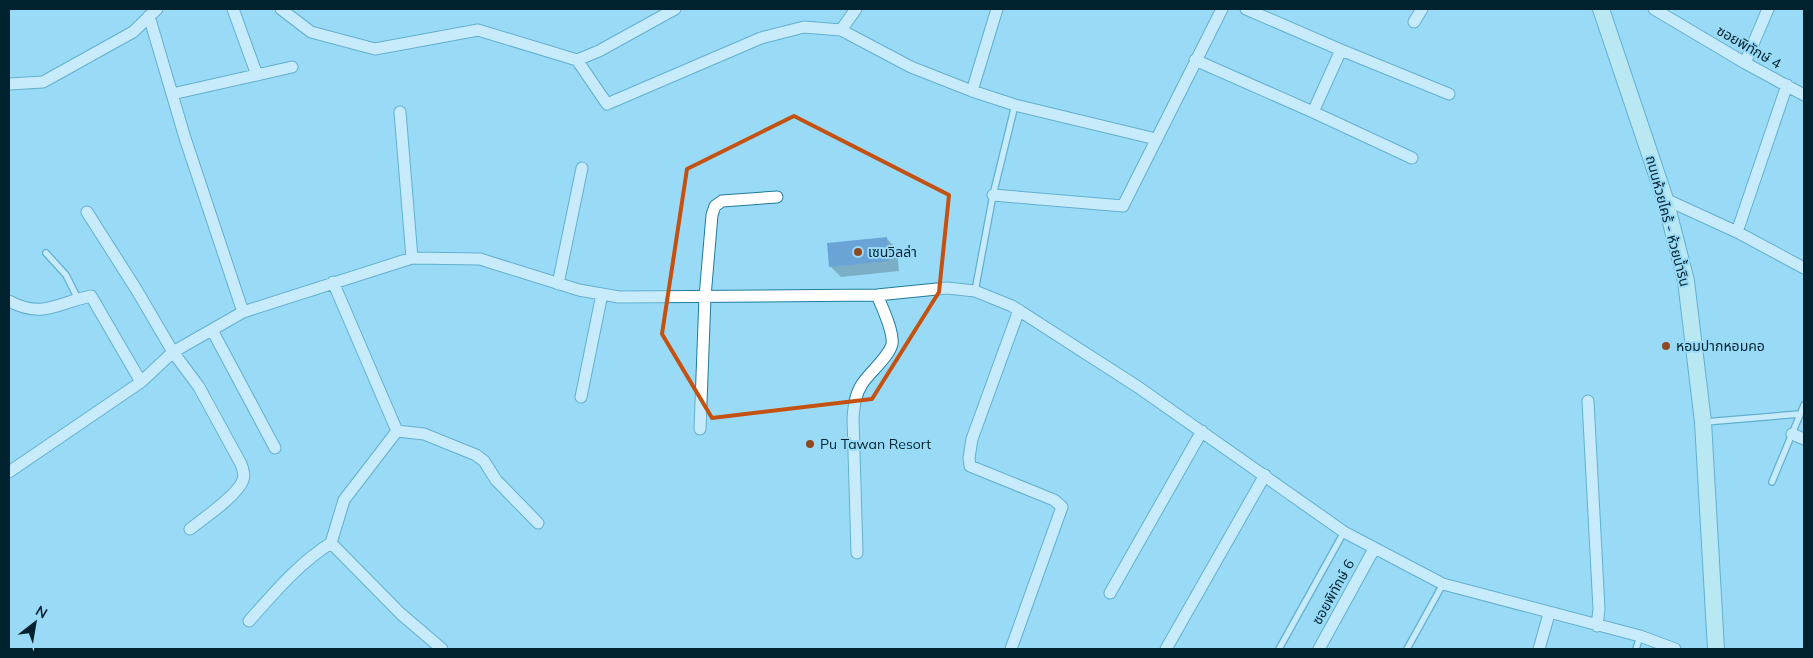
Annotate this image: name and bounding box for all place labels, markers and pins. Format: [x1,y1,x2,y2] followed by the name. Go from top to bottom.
[868,243,917,261] place label: เซนวิลล่า
[852,246,864,258] marker: เซนวิลล่า
[1676,337,1765,355] place label: หอมปากหอมคอ
[1660,340,1672,352] marker: หอมปากหอมคอ
[820,435,931,453] place label: Pu Tawan Resort
[804,438,816,450] marker: Pu Tawan Resort

